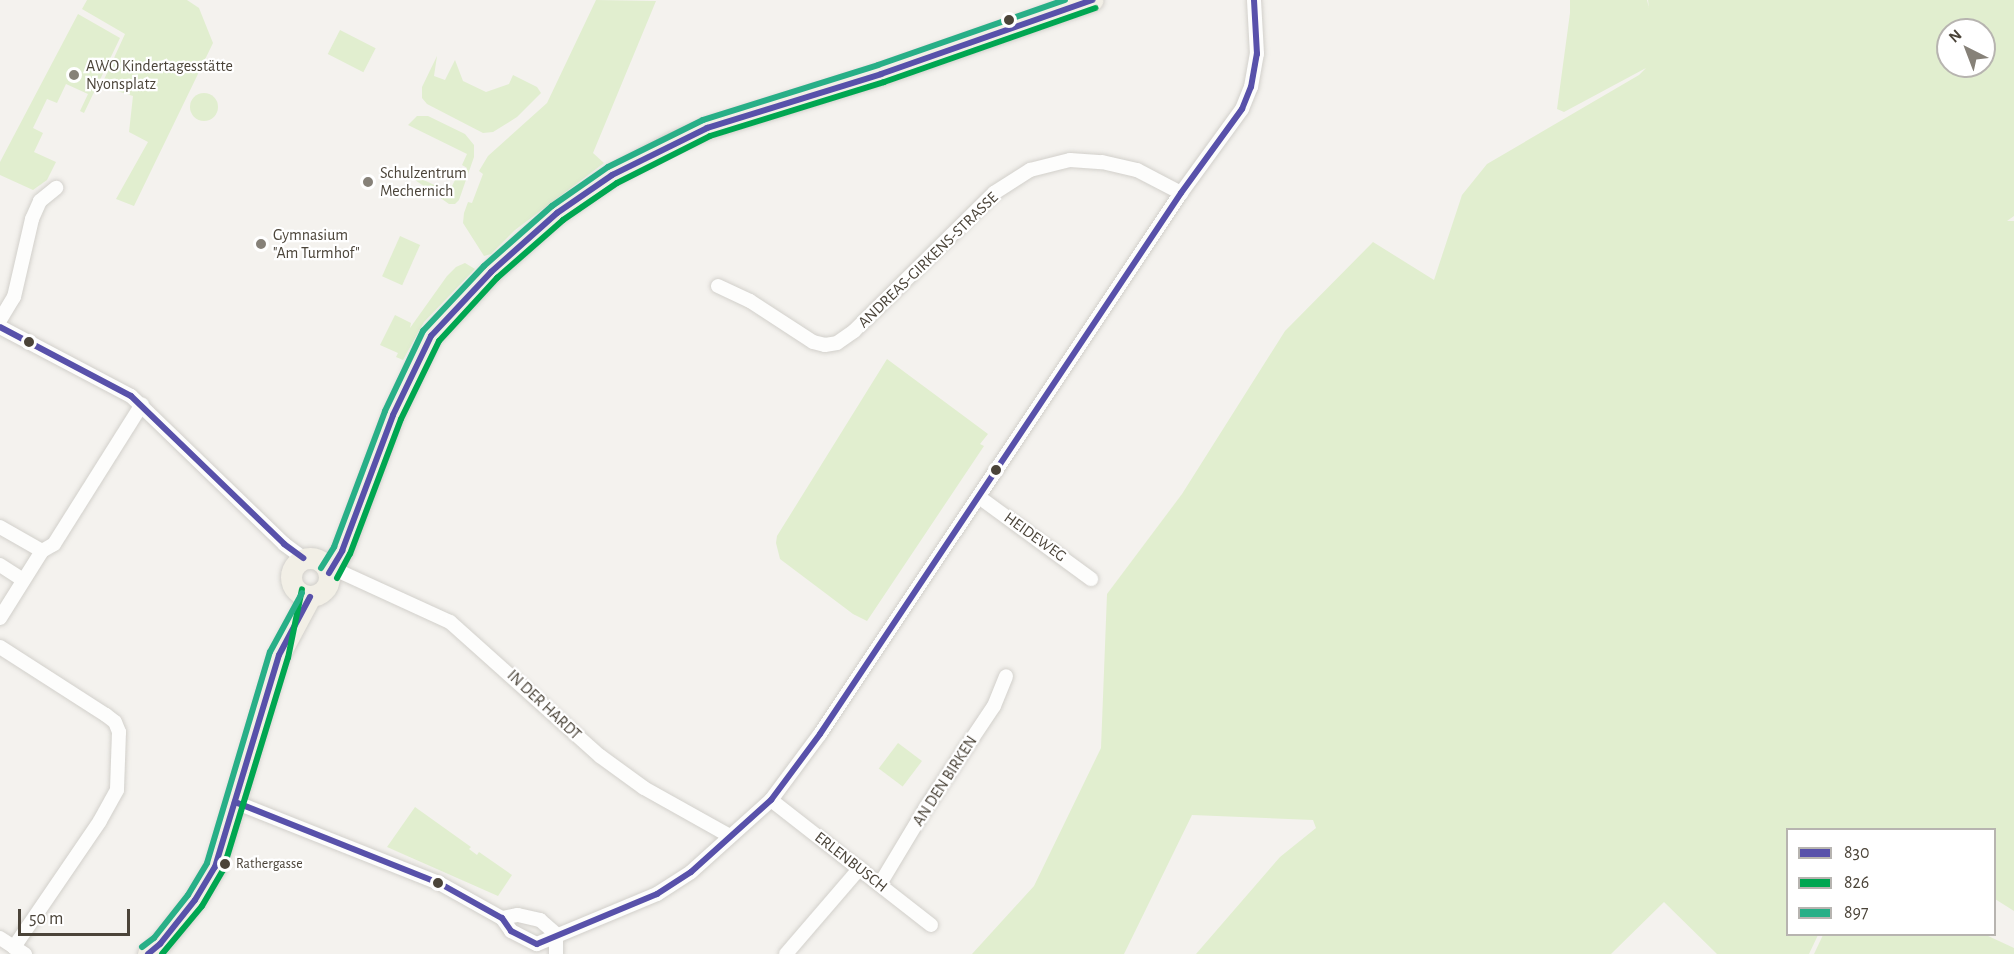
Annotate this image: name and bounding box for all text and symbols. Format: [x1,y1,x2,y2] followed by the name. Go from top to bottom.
[1003,14,1015,26] unlabelled marker
[1936,18,1996,78] north arrow
[1946,26,1965,46] text: N
[86,56,233,94] place label: AWO Kindertagesstätte Nyonsplatz
[67,68,81,82] marker: AWO Kindertagesstätte Nyonsplatz
[380,163,467,201] place label: Schulzentrum Mechernich
[361,175,375,189] marker: Schulzentrum Mechernich
[854,188,1002,332] street label: ANDREAS-GIRKENS-STRASSE
[273,225,360,263] place label: Gymnasium "Am Turmhof"
[254,237,268,251] marker: Gymnasium "Am Turmhof"
[23,336,35,348] unlabelled marker
[990,464,1002,476] unlabelled marker
[1000,508,1070,566] street label: HEIDEWEG
[503,666,585,744] street label: IN DER HARDT
[909,732,981,830] street label: AN DEN BIRKEN
[811,828,891,896] street label: ERLENBUSCH
[1786,828,1996,936] legend
[1844,844,1869,862] text: 830
[236,856,303,872] place label: Rathergasse
[219,858,231,870] marker: Rathergasse
[1844,874,1869,892] text: 826
[432,877,444,889] unlabelled marker
[21,897,134,935] scale bar
[1844,904,1869,922] text: 897
[29,910,63,928] text: 50 m

